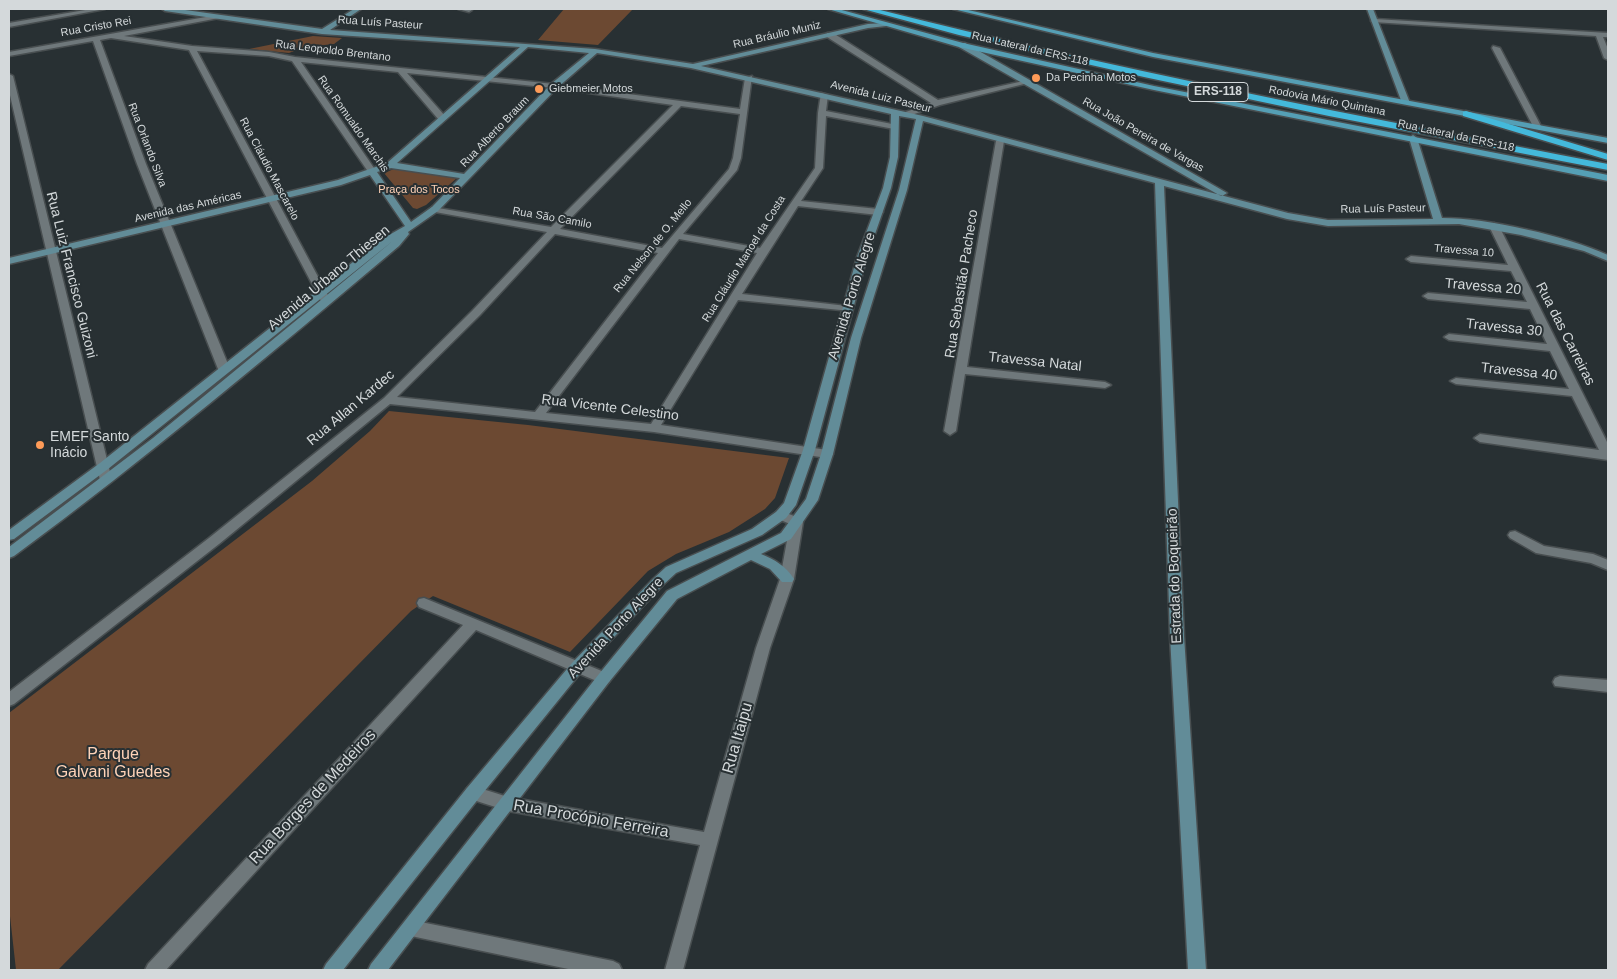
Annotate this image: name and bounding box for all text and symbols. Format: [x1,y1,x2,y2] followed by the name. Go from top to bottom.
[337,13,423,33] street label: Rua Luís Pasteur
[60,14,132,40] street label: Rua Cristo Rei
[732,18,822,52] street label: Rua Bráulio Muniz
[971,29,1089,69] street label: Rua Lateral da ERS-118
[275,37,391,65] street label: Rua Leopoldo Brentano
[1046,71,1136,85] place label: Da Pecinha Motos
[1030,72,1042,84] marker: Da Pecinha Motos
[315,73,391,175] street label: Rua Romualdo Marchis
[829,78,933,116] street label: Avenida Luiz Pasteur
[549,82,633,96] place label: Giebmeier Motos
[1188,82,1248,101] road number: ERS-118
[533,83,545,95] marker: Giebmeier Motos
[1268,83,1386,119] street label: Rodovia Mário Quintana
[458,94,532,170] street label: Rua Alberto Braum
[1080,95,1206,175] street label: Rua João Pereira de Vargas
[125,101,169,189] street label: Rua Orlando Silva
[236,115,302,223] street label: Rua Cláudio Mascarelo
[1396,117,1516,155] street label: Rua Lateral da ERS-118
[378,183,460,197] park label: Praça dos Tocos
[133,188,243,226] street label: Avenida das Américas
[42,190,100,360] street label: Rua Luiz Francisco Guizoni
[700,193,788,325] street label: Rua Cláudio Manoel da Costa
[611,196,695,296] street label: Rua Nelson de O. Mello
[1340,202,1426,216] street label: Rua Luís Pasteur
[511,205,593,231] street label: Rua São Camilo
[942,209,982,359] street label: Rua Sebastião Pacheco
[265,222,393,334] street label: Avenida Urbano Thiesen
[825,230,879,362] street label: Avenida Porto Alegre
[1433,242,1495,260] street label: Travessa 10
[1444,275,1522,299] street label: Travessa 20
[1532,280,1598,388] street label: Rua das Carreiras
[1465,316,1543,340] street label: Travessa 30
[988,349,1082,375] street label: Travessa Natal
[1480,360,1558,384] street label: Travessa 40
[304,367,398,449] street label: Rua Allan Kardec
[540,391,680,425] street label: Rua Vicente Celestino
[50,429,129,462] place label: EMEF Santo Inácio
[34,439,46,451] marker: EMEF Santo Inácio
[1164,508,1186,644] street label: Estrada do Boqueirão
[565,574,667,682] street label: Avenida Porto Alegre
[719,700,757,776] street label: Rua Itaipu
[246,726,380,868] street label: Rua Borges de Medeiros
[56,745,170,783] park label: Parque Galvani Guedes
[512,796,670,842] street label: Rua Procópio Ferreira

